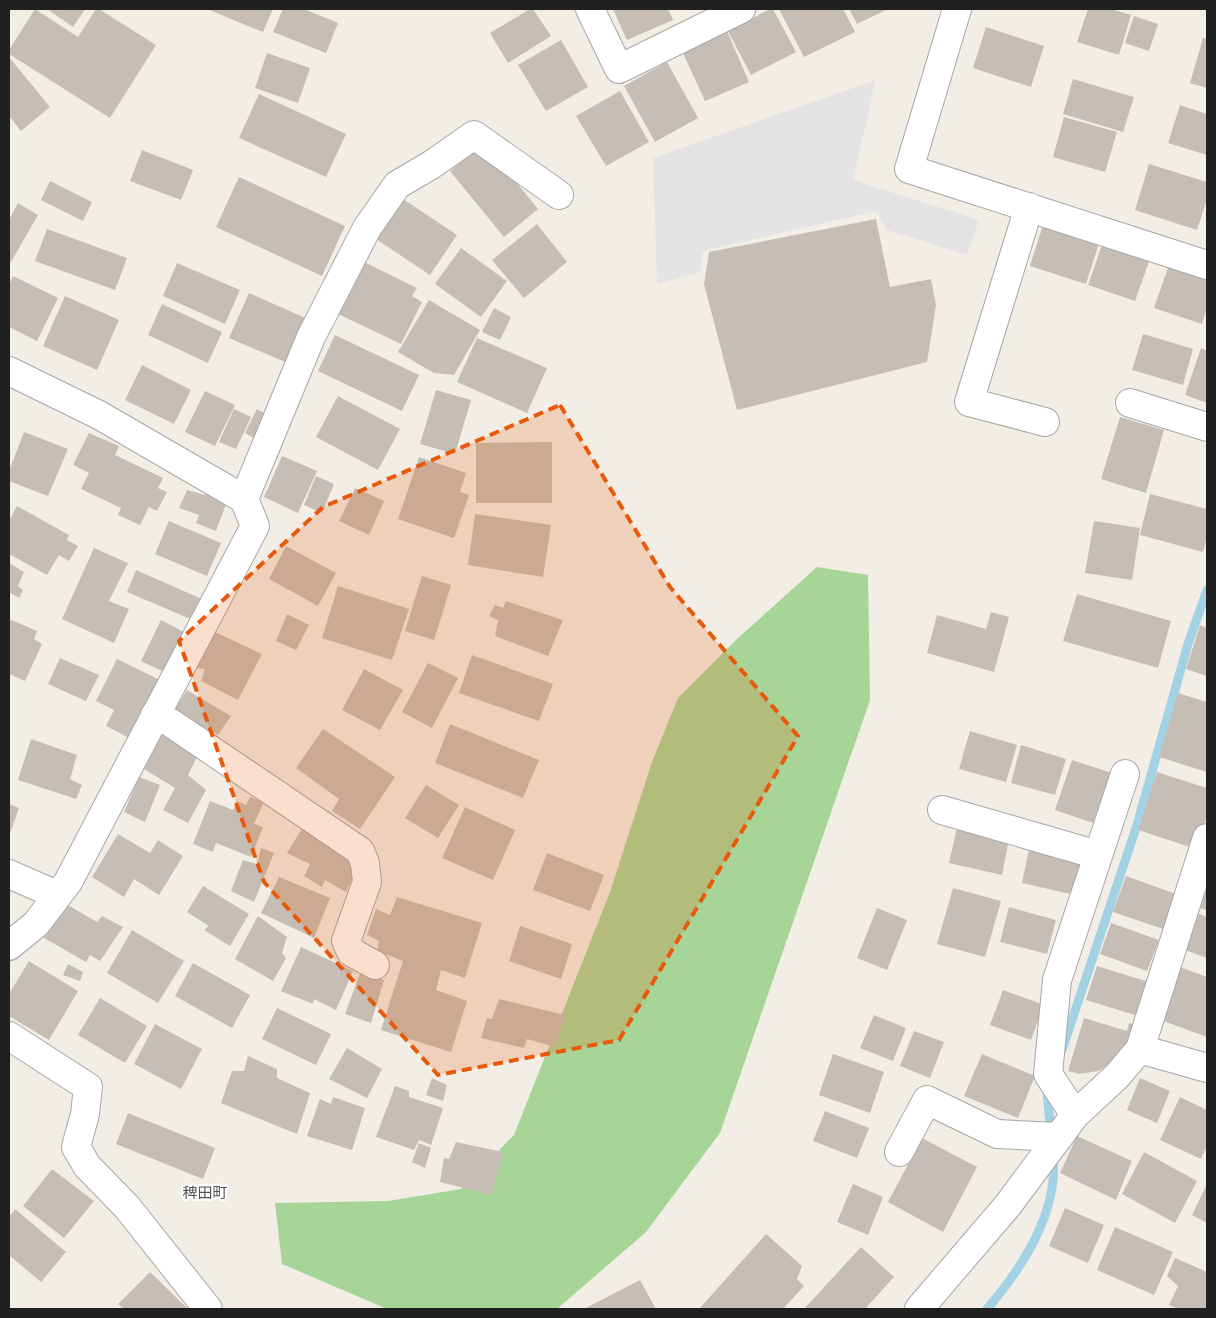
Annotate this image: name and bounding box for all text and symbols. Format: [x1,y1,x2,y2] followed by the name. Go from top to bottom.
[182,1183,228,1203] district label: 稗田町

